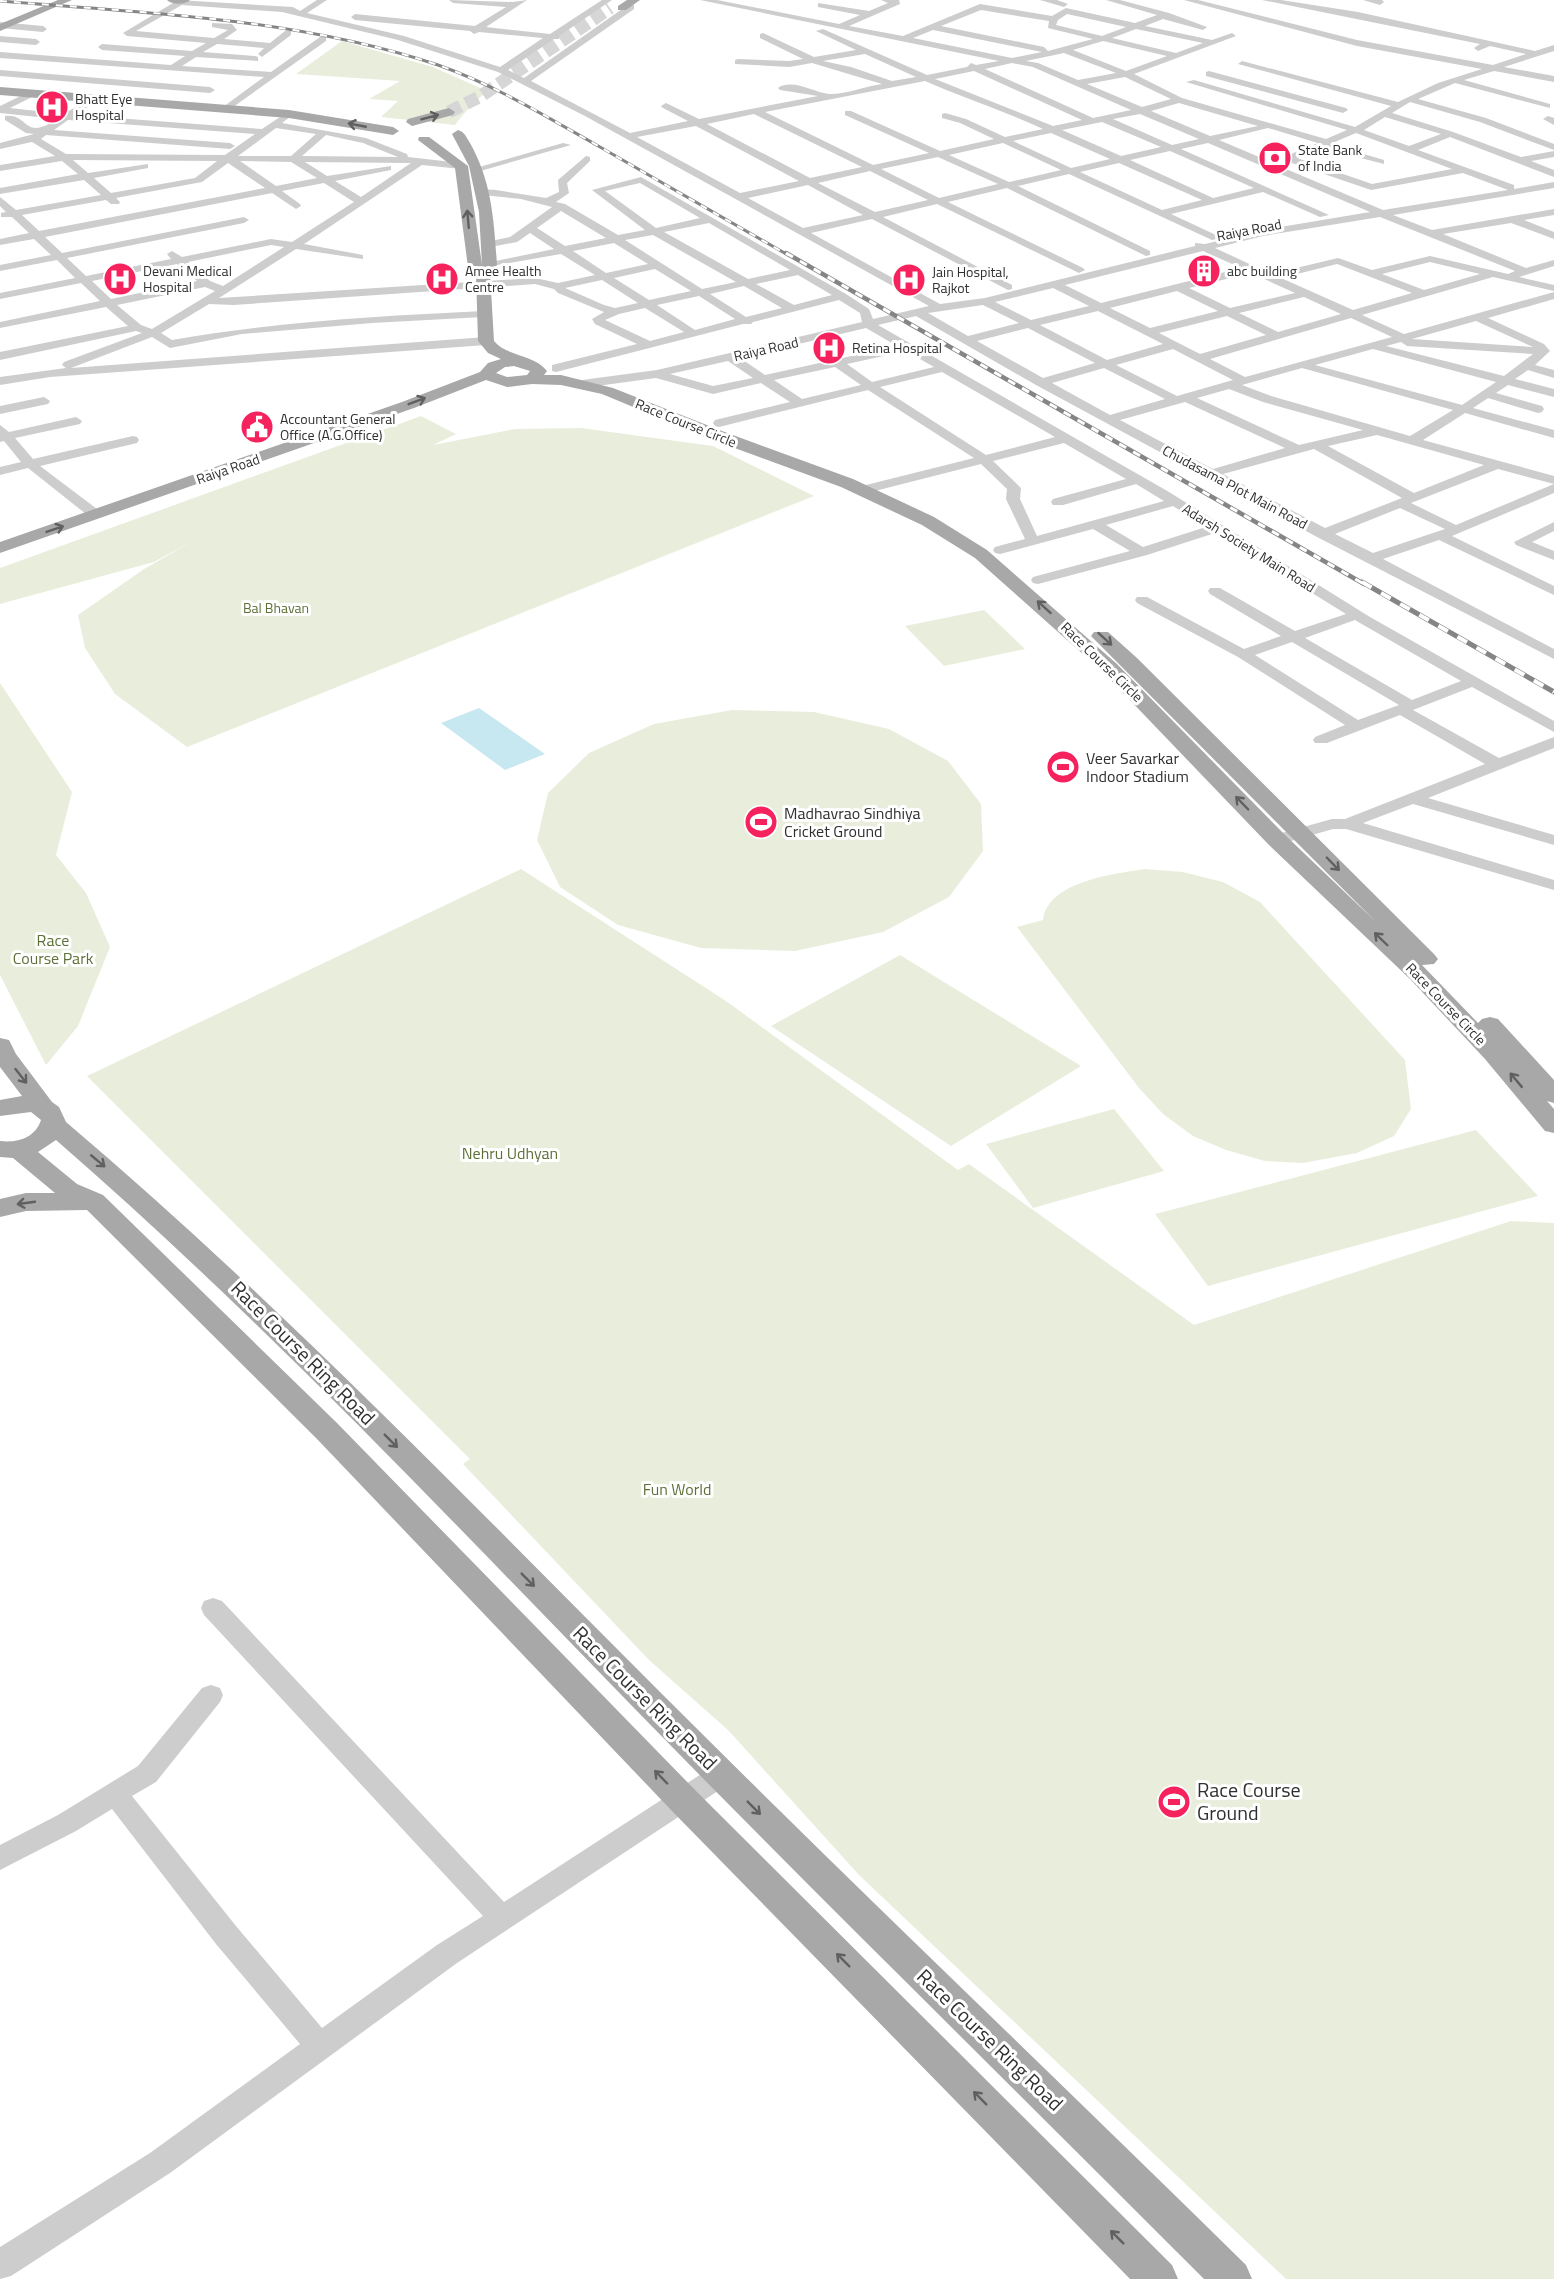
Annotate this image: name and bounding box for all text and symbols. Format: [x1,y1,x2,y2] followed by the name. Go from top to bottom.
[75,88,132,125] place label: Bhatt Eye Hospital
[34,89,70,125] hospital icon: Bhatt Eye Hospital
[420,110,439,122] one-way arrow
[348,119,368,130] one-way arrow
[1298,139,1363,176] place label: State Bank of India
[1257,140,1293,176] bank icon: State Bank of India
[462,210,473,230] one-way arrow
[1215,213,1283,246] street label: Raiya Road
[1186,253,1222,289] building icon: abc building
[143,260,232,297] place label: Devani Medical Hospital
[465,260,541,297] place label: Amee Health Centre
[1227,260,1297,281] place label: abc building
[102,261,138,297] hospital icon: Devani Medical Hospital
[424,261,460,297] hospital icon: Amee Health Centre
[932,261,1009,298] place label: Jain Hospital, Rajkot
[891,262,927,298] hospital icon: Jain Hospital, Rajkot
[811,330,847,366] hospital icon: Retina Hospital
[731,331,800,366] street label: Raiya Road
[852,337,942,358] place label: Retina Hospital
[632,393,740,452] street label: Race Course Circle
[408,395,426,406] one-way arrow
[280,408,395,445] place label: Accountant General Office (A.G.Office)
[239,409,275,445] public building icon: Accountant General Office (A.G.Office)
[1159,439,1312,534] street label: Chudasama Plot Main Road
[193,448,262,489] street label: Raiya Road
[1179,498,1320,597] street label: Adarsh Society Main Road
[45,523,64,534] one-way arrow
[243,597,309,618] park label: Bal Bhavan
[1036,600,1051,614] one-way arrow
[1056,617,1148,707] street label: Race Course Circle
[1097,632,1112,646] one-way arrow
[1086,746,1189,788] place label: Veer Savarkar Indoor Stadium
[1045,749,1081,785] sports icon: Veer Savarkar Indoor Stadium
[1235,796,1249,811] one-way arrow
[784,801,921,843] place label: Madhavrao Sindhiya Cricket Ground
[743,804,779,840] sports icon: Madhavrao Sindhiya Cricket Ground
[1326,857,1341,872] one-way arrow
[13,928,94,970] park label: Race Course Park
[1374,932,1389,947] one-way arrow
[1401,958,1491,1050] street label: Race Course Circle
[14,1068,27,1084] one-way arrow
[1510,1072,1523,1088] one-way arrow
[462,1141,558,1165] park label: Nehru Udhyan
[90,1155,106,1168] one-way arrow
[16,1197,36,1208] one-way arrow
[224,1273,383,1432] street label: Race Course Ring Road
[384,1433,399,1448] one-way arrow
[643,1477,711,1501] park label: Fun World
[521,1572,535,1587] one-way arrow
[566,1618,725,1777] street label: Race Course Ring Road
[654,1770,668,1785] one-way arrow
[1197,1774,1301,1828] place label: Race Course Ground
[1156,1784,1192,1820] sports icon: Race Course Ground
[747,1800,761,1815] one-way arrow
[835,1953,850,1968] one-way arrow
[910,1961,1071,2118] street label: Race Course Ring Road
[973,2091,988,2106] one-way arrow
[1110,2230,1125,2245] one-way arrow

